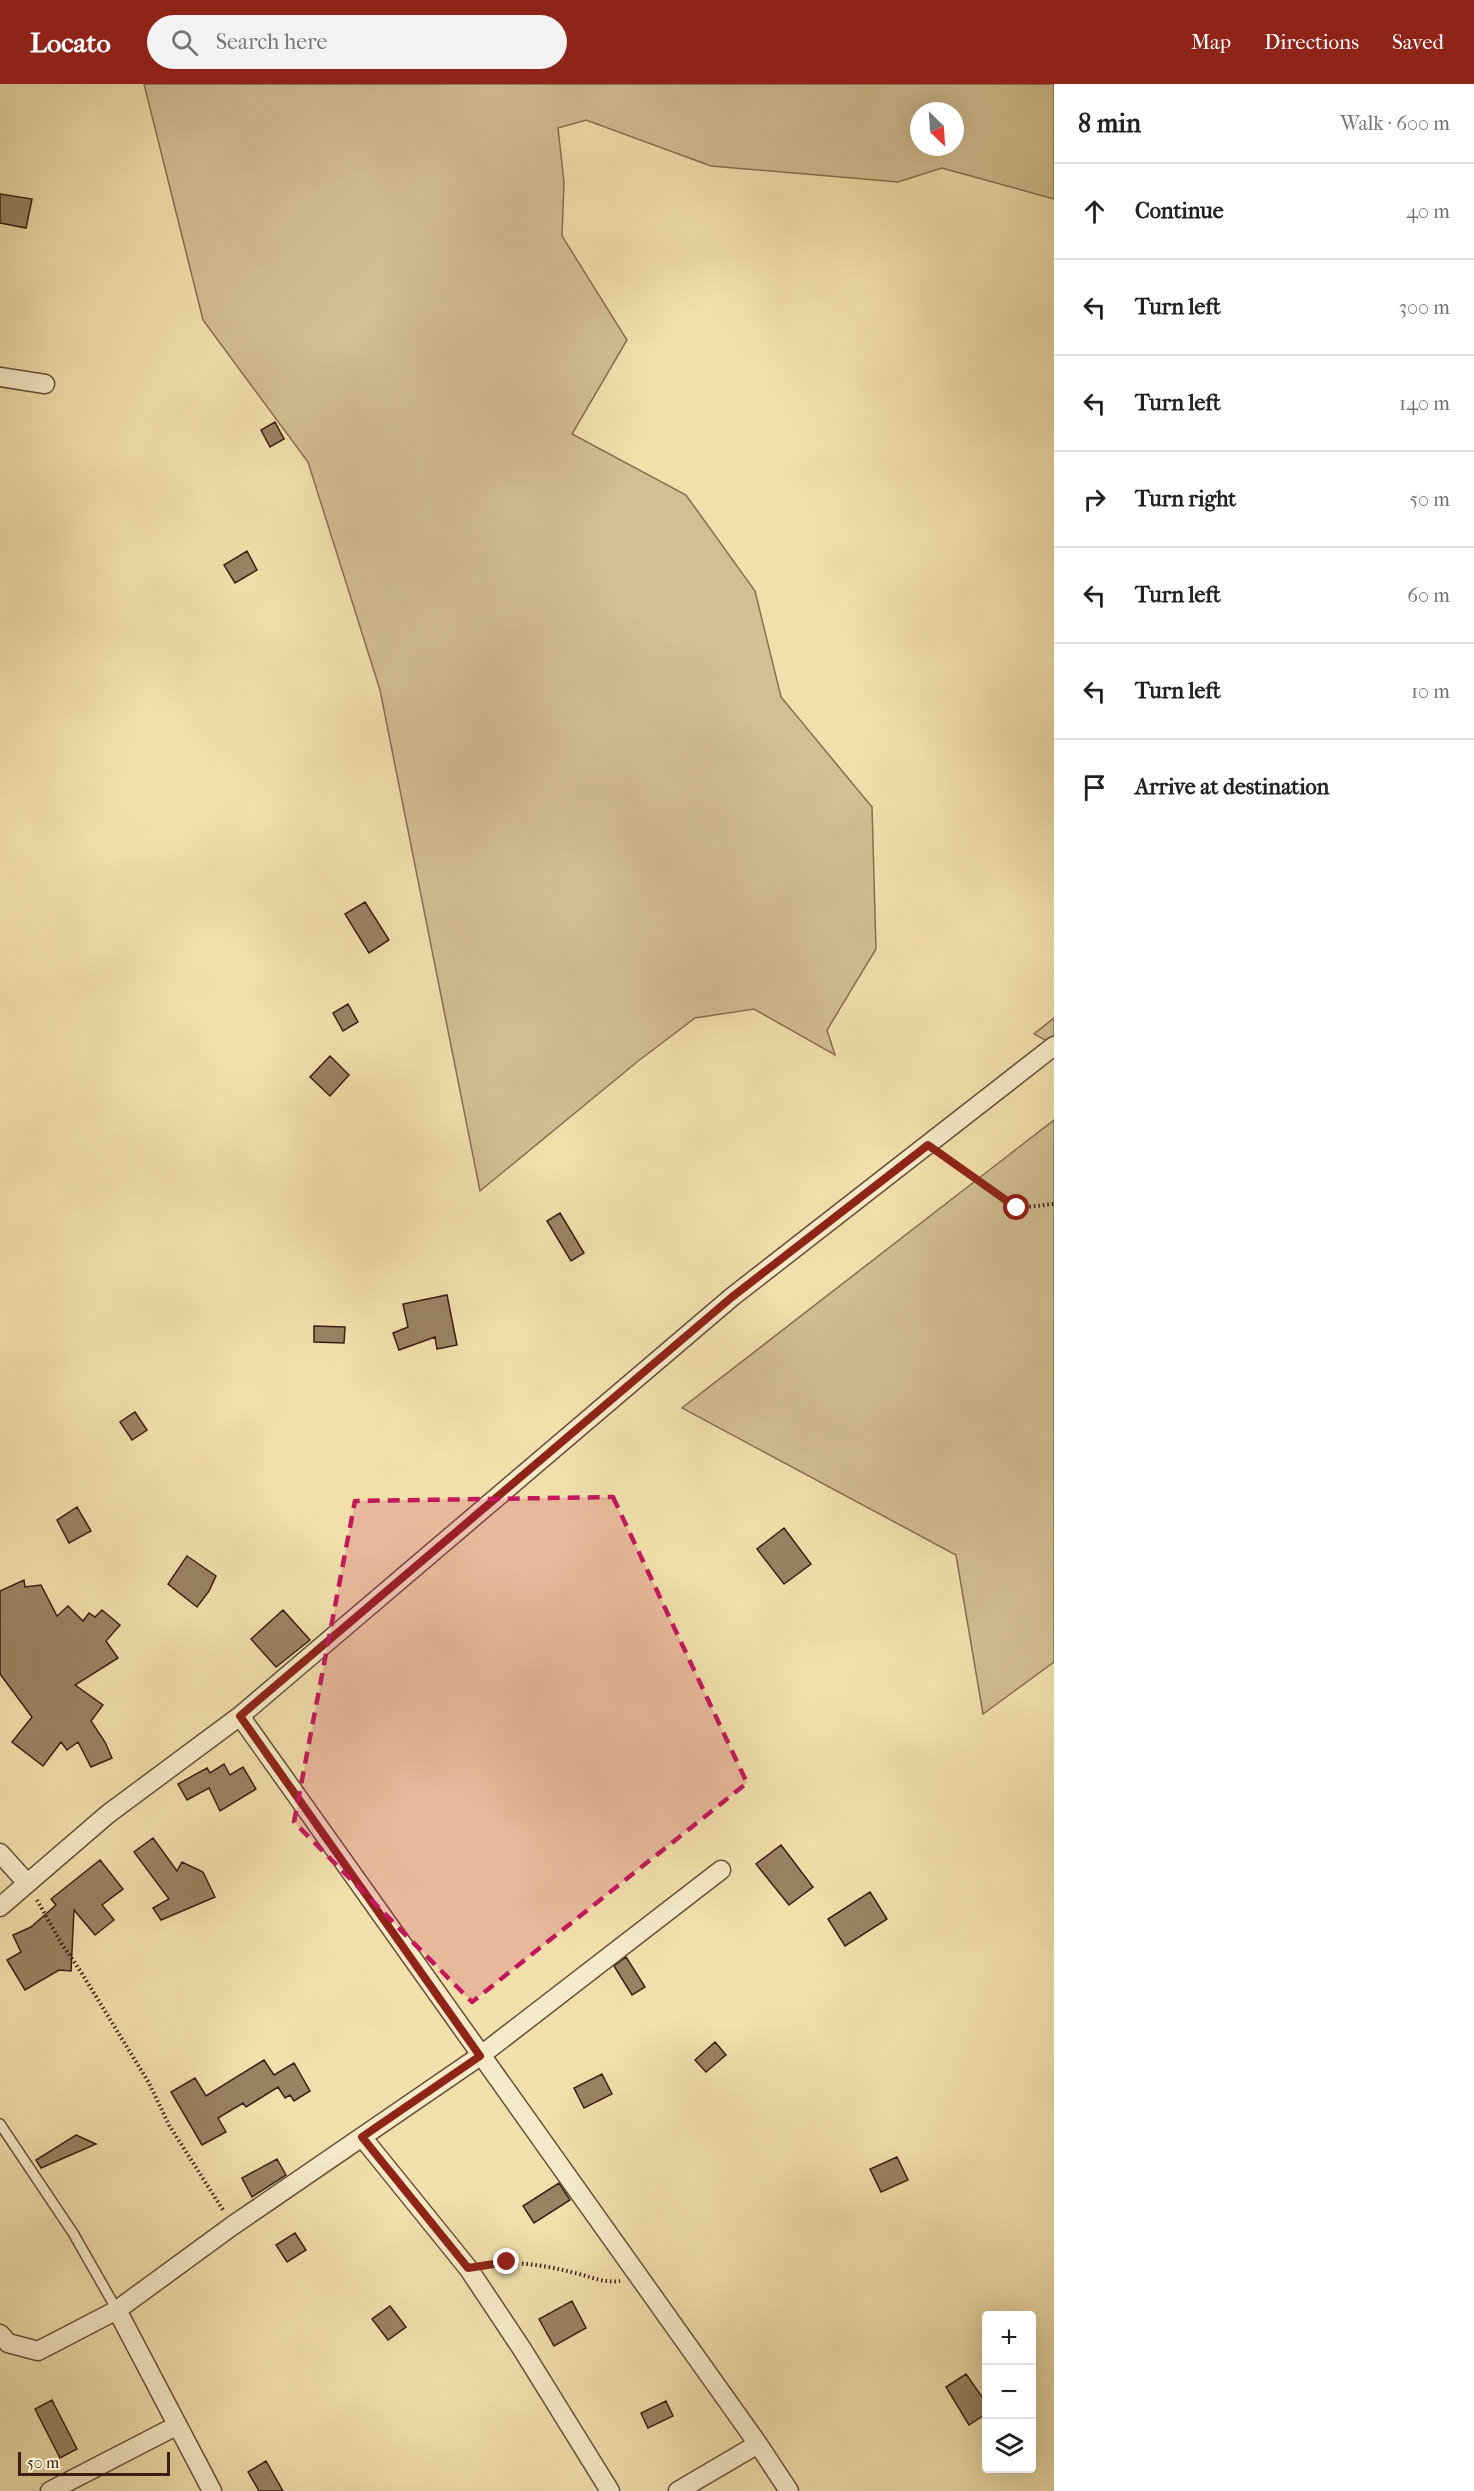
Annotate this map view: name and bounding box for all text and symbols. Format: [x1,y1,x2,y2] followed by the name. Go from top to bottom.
[147,15,567,69] search box
[30,26,111,59] text: Locato
[168,26,201,59] icon: search
[216,29,327,55] text: Search here
[1191,30,1231,54] text: Map
[1264,30,1359,54] text: Directions
[1392,30,1444,54] text: Saved
[910,102,964,156] north arrow
[1078,108,1141,139] text: 8 min
[1340,112,1450,135] text: Walk · 600 m
[1078,195,1111,228] icon: ahead
[1135,198,1224,224] text: Continue
[1406,200,1450,223] text: 40 m
[1078,291,1111,324] icon: left
[1135,294,1221,320] text: Turn left
[1399,296,1450,319] text: 300 m
[1078,387,1111,420] icon: left
[1135,390,1221,416] text: Turn left
[1399,392,1450,415] text: 140 m
[1078,483,1111,516] icon: right
[1135,486,1236,512] text: Turn right
[1409,488,1450,511] text: 50 m
[1078,579,1111,612] icon: left
[1135,582,1221,608] text: Turn left
[1407,584,1450,607] text: 60 m
[1078,675,1111,708] icon: left
[1135,678,1221,704] text: Turn left
[1411,680,1450,703] text: 10 m
[1078,771,1111,804] icon: arrive
[1135,774,1329,800] text: Arrive at destination
[1003,1194,1029,1220] route start
[493,2248,519,2274] route end
[982,2311,1036,2473] map controls
[982,2311,1036,2365] button: +
[982,2365,1036,2419] button: −
[982,2419,1036,2473] button: layers
[18,2449,170,2476] scale bar
[27,2453,59,2472] text: 50 m

